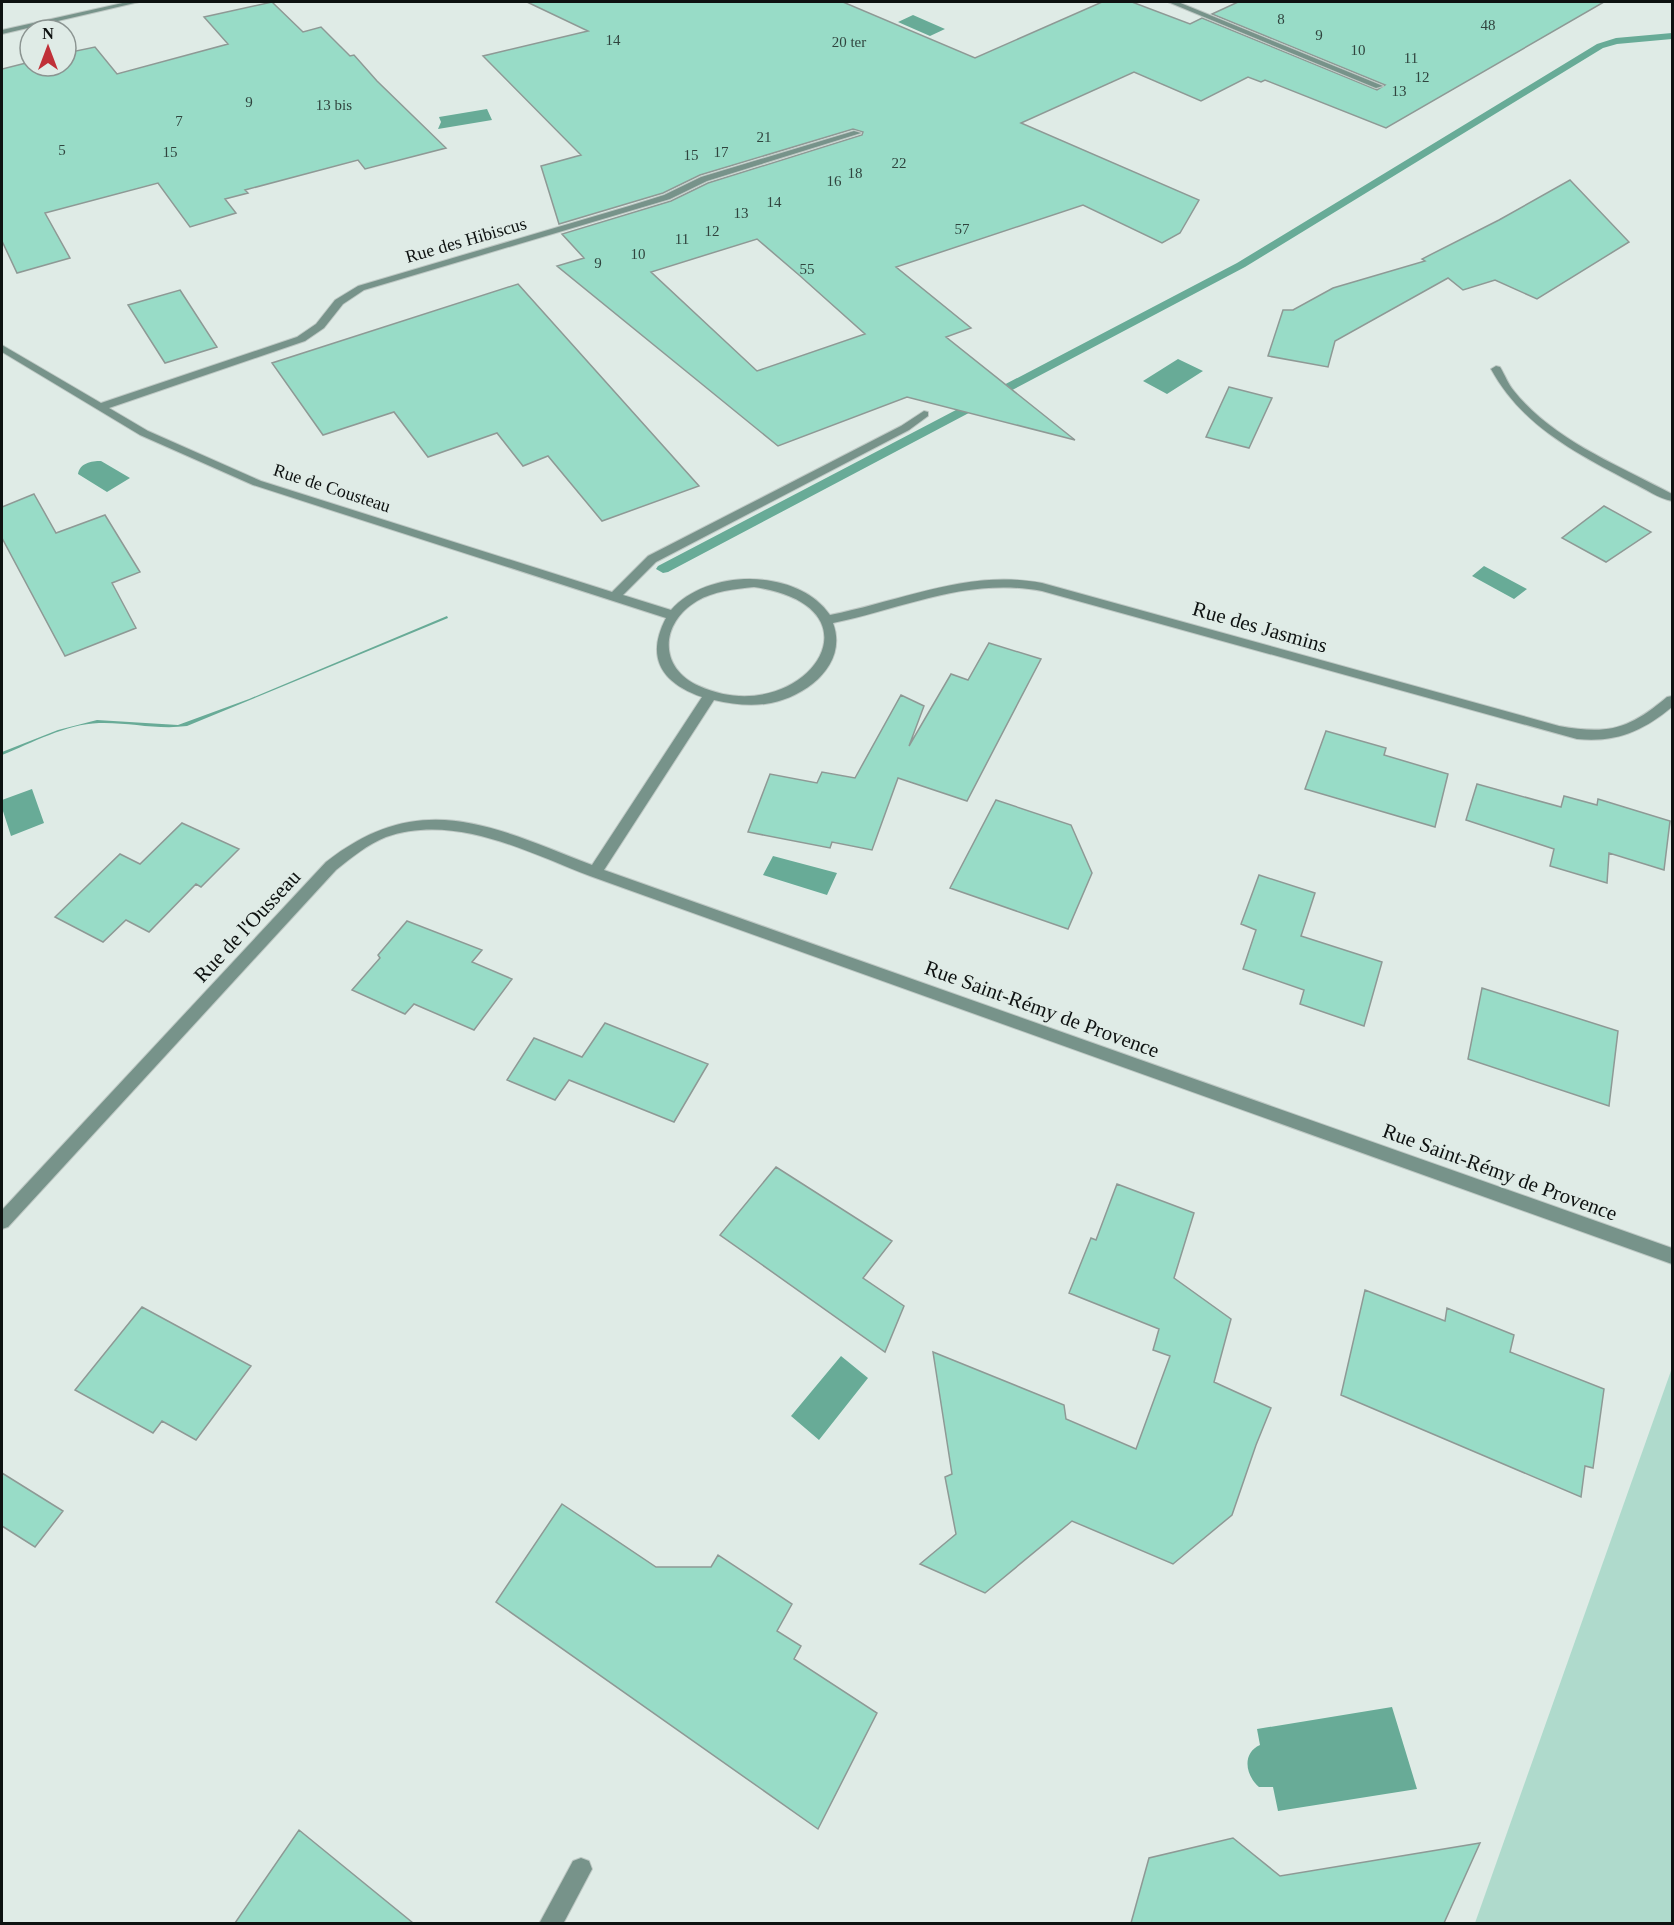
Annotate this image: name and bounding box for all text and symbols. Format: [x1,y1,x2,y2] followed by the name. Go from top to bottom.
[1277,11,1285,27] house number: 8
[1481,17,1496,33] house number: 48
[18,18,78,78] north arrow
[42,25,54,42] text: N
[1315,27,1323,43] house number: 9
[606,32,621,48] house number: 14
[832,34,866,50] house number: 20 ter
[1351,42,1366,58] house number: 10
[1404,50,1418,66] house number: 11
[1415,69,1430,85] house number: 12
[1392,83,1407,99] house number: 13
[245,94,253,110] house number: 9
[316,97,352,113] house number: 13 bis
[175,113,183,129] house number: 7
[757,129,772,145] house number: 21
[58,142,66,158] house number: 5
[163,144,178,160] house number: 15
[714,144,729,160] house number: 17
[684,147,699,163] house number: 15
[892,155,907,171] house number: 22
[848,165,863,181] house number: 18
[827,173,842,189] house number: 16
[767,194,782,210] house number: 14
[734,205,749,221] house number: 13
[403,213,529,267] street label: Rue des Hibiscus
[955,221,970,237] house number: 57
[705,223,720,239] house number: 12
[675,231,689,247] house number: 11
[631,246,646,262] house number: 10
[594,255,602,271] house number: 9
[800,261,815,277] house number: 55
[271,460,393,516] street label: Rue de Cousteau
[1190,596,1330,658] street label: Rue des Jasmins
[189,864,306,987] street label: Rue de l'Ousseau
[921,955,1163,1063] street label: Rue Saint-Rémy de Provence
[1379,1118,1621,1226] street label: Rue Saint-Rémy de Provence

